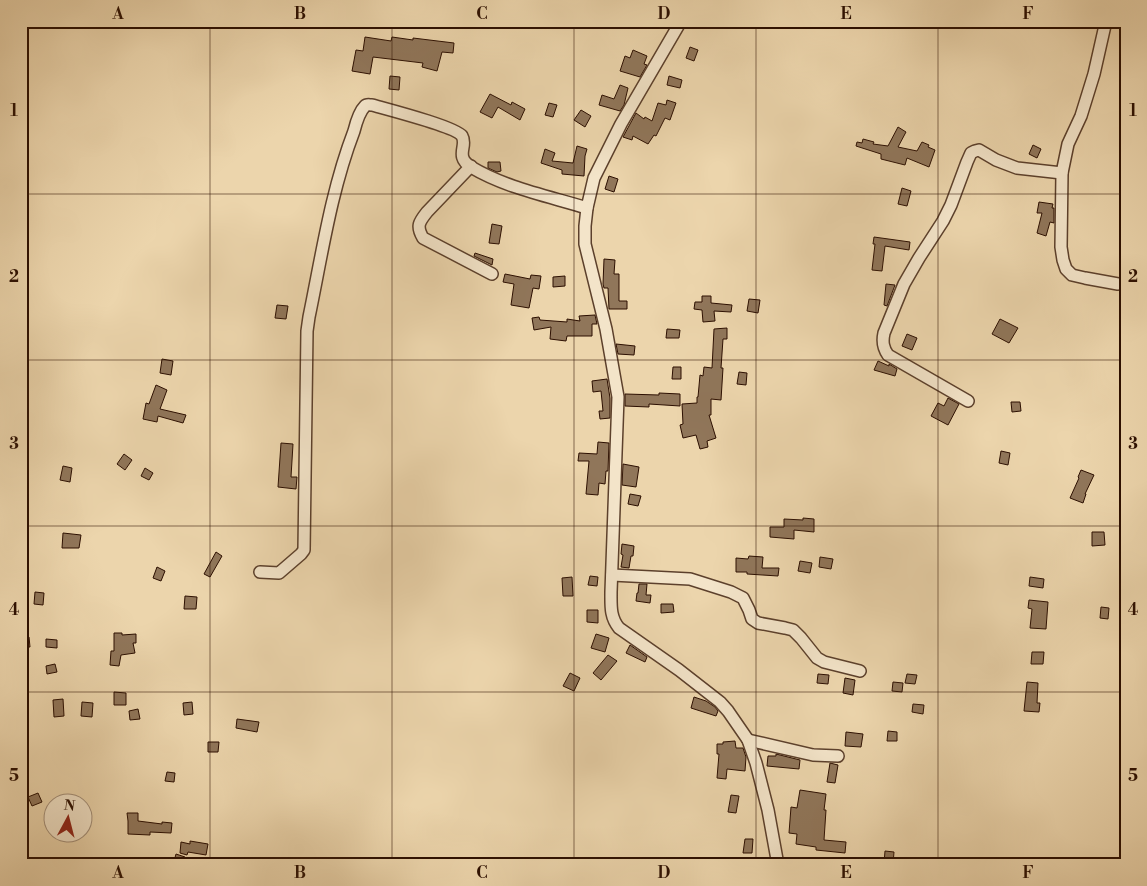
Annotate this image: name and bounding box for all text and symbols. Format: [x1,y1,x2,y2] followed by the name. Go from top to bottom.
[111,4,124,24] text: A
[294,4,306,24] text: B
[476,4,488,24] text: C
[658,4,671,24] text: D
[840,4,852,24] text: E
[1022,4,1034,24] text: F
[10,101,18,121] text: 1
[1129,101,1137,121] text: 1
[9,267,19,287] text: 2
[1128,267,1138,287] text: 2
[9,434,19,454] text: 3
[1128,434,1138,454] text: 3
[9,600,20,620] text: 4
[1128,600,1139,620] text: 4
[9,766,19,786] text: 5
[1128,766,1138,786] text: 5
[42,794,92,844] north arrow
[63,796,76,816] text: N
[111,863,124,883] text: A
[294,863,306,883] text: B
[476,863,488,883] text: C
[658,863,671,883] text: D
[840,863,852,883] text: E
[1022,863,1034,883] text: F

